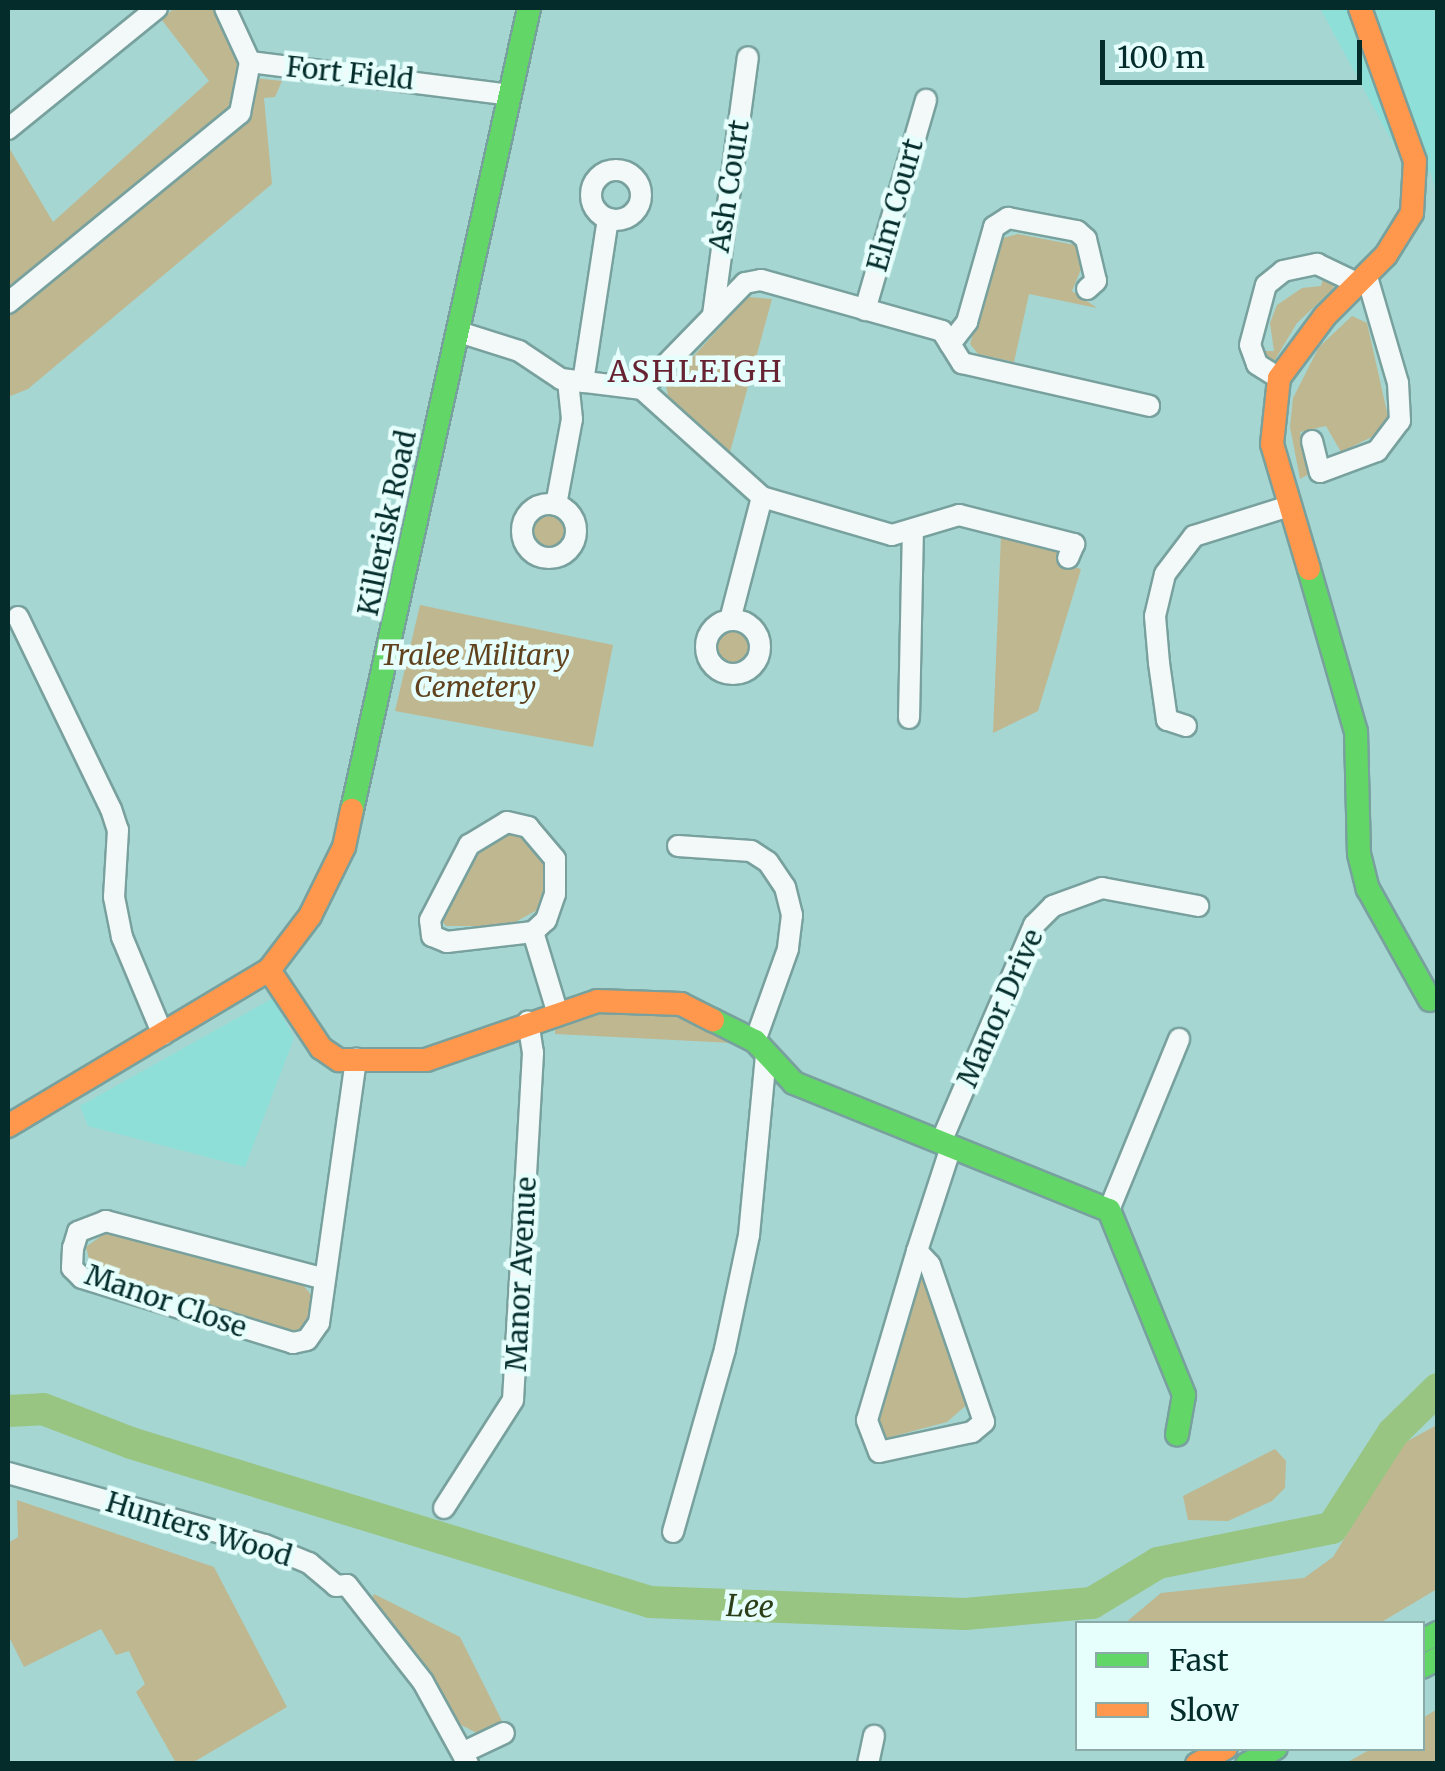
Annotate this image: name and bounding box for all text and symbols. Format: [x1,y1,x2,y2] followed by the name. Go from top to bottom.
[1105,20,1368,82] scale bar
[1117,38,1205,76] text: 100 m
[284,50,416,96] street label: Fort Field
[702,117,756,255] street label: Ash Court
[860,135,930,275] street label: Elm Court
[608,353,784,389] district label: ASHLEIGH
[351,427,423,619] street label: Killerisk Road
[380,638,570,704] park label: Tralee Military Cemetery
[950,924,1050,1092] street label: Manor Drive
[499,1176,543,1372] street label: Manor Avenue
[81,1258,251,1344] street label: Manor Close
[102,1485,296,1573] street label: Hunters Wood
[725,1587,775,1625] water label: Lee
[1075,1621,1425,1751] legend
[1169,1641,1229,1679] text: Fast
[1169,1691,1239,1729] text: Slow

